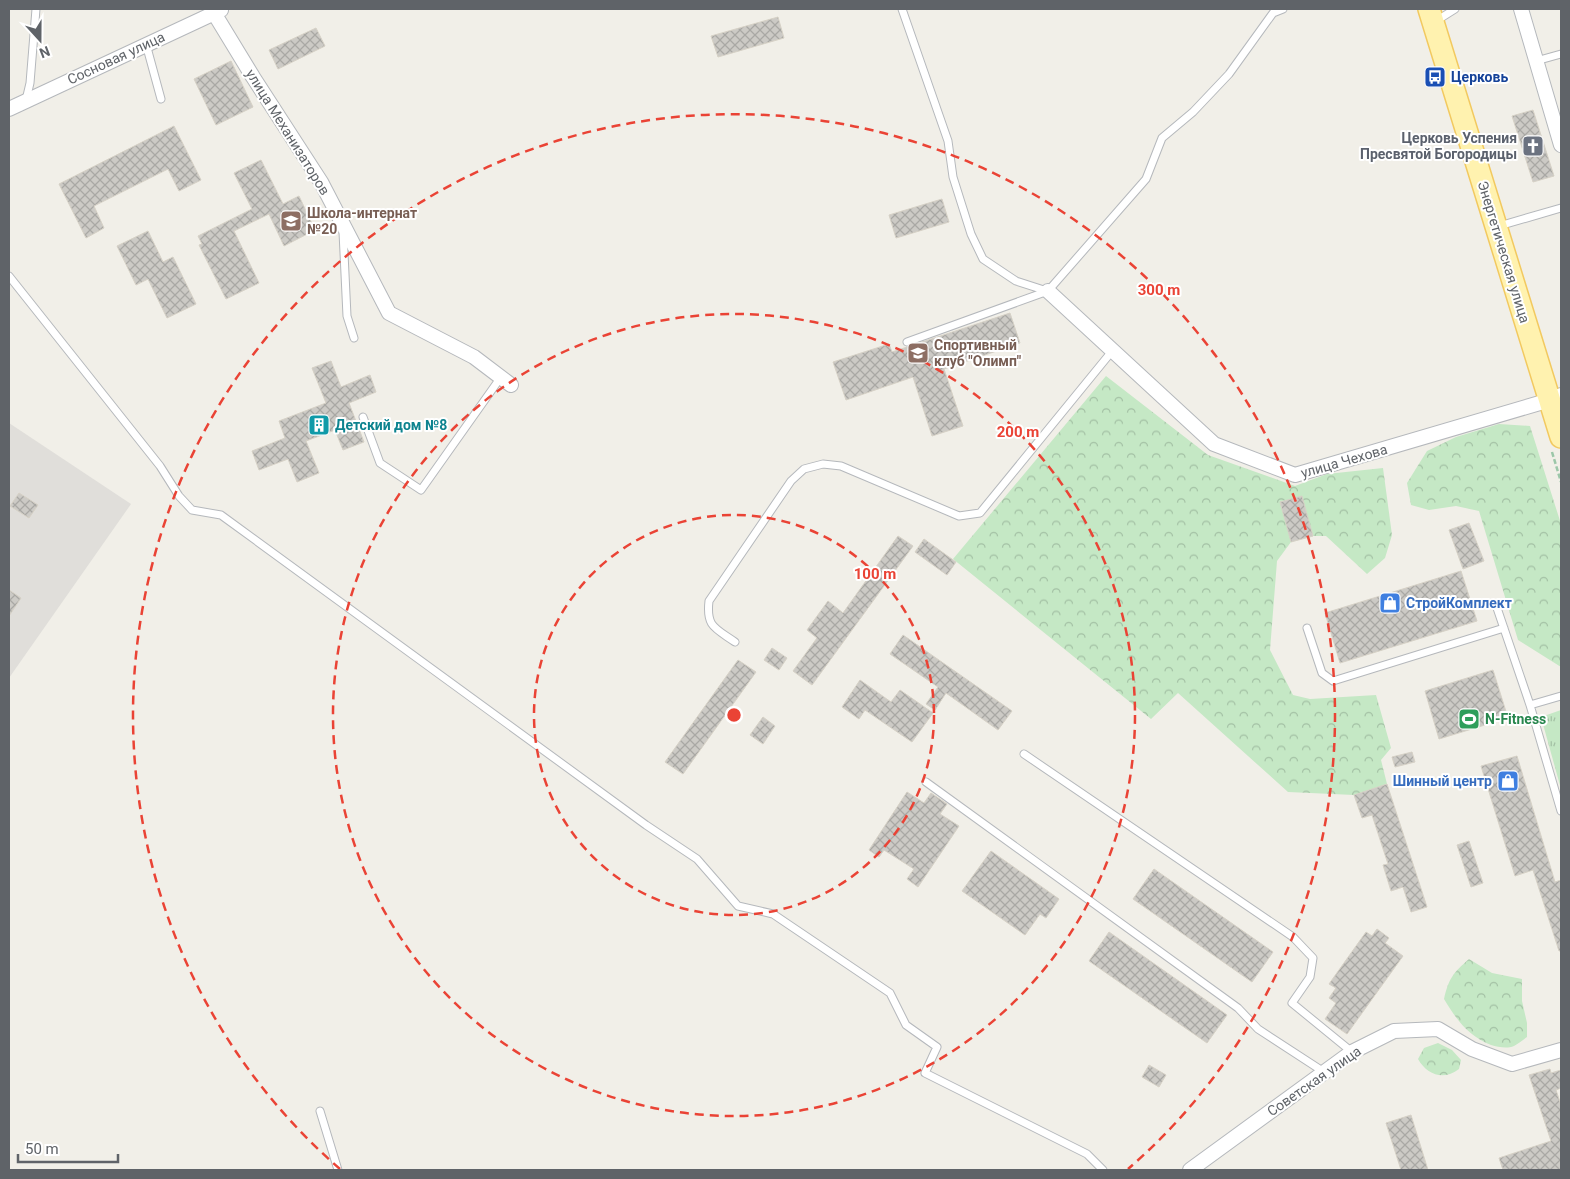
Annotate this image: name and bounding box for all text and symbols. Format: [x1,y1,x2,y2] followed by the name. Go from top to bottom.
[15,15,65,65] north arrow
[65,28,167,88] street label: Сосновая улица
[37,43,52,61] text: N
[1423,65,1447,89] bus stop icon: Церковь
[243,66,333,198] street label: улица Механизаторов
[1451,69,1508,85] place label: Церковь
[1360,130,1517,162] place label: Церковь Успения Пресвятой Богородицы
[1521,134,1545,158] church icon: Церковь Успения Пресвятой Богородицы
[1475,179,1533,325] street label: Энергетическая улица
[307,205,417,237] place label: Школа-интернат №20
[279,209,303,233] school or university icon: Школа-интернат №20
[1138,281,1180,299] text: 300 m
[934,337,1022,369] place label: Спортивный клуб "Олимп"
[906,341,930,365] school or university icon: Спортивный клуб "Олимп"
[307,413,331,437] building icon: Детский дом №8
[335,417,447,433] place label: Детский дом №8
[997,423,1039,441] text: 200 m
[1299,441,1389,481] street label: улица Чехова
[854,565,896,583] text: 100 m
[1378,591,1402,615] shop icon: СтройКомплект
[1406,595,1512,611] place label: СтройКомплект
[725,706,743,724] centre of rings
[1457,707,1481,731] sports icon: N-Fitness
[1485,711,1546,727] place label: N-Fitness
[1496,769,1520,793] shop icon: Шинный центр
[1393,773,1492,789] place label: Шинный центр
[1264,1043,1364,1119] street label: Советская улица
[18,1132,118,1164] scale bar
[25,1140,59,1158] text: 50 m

